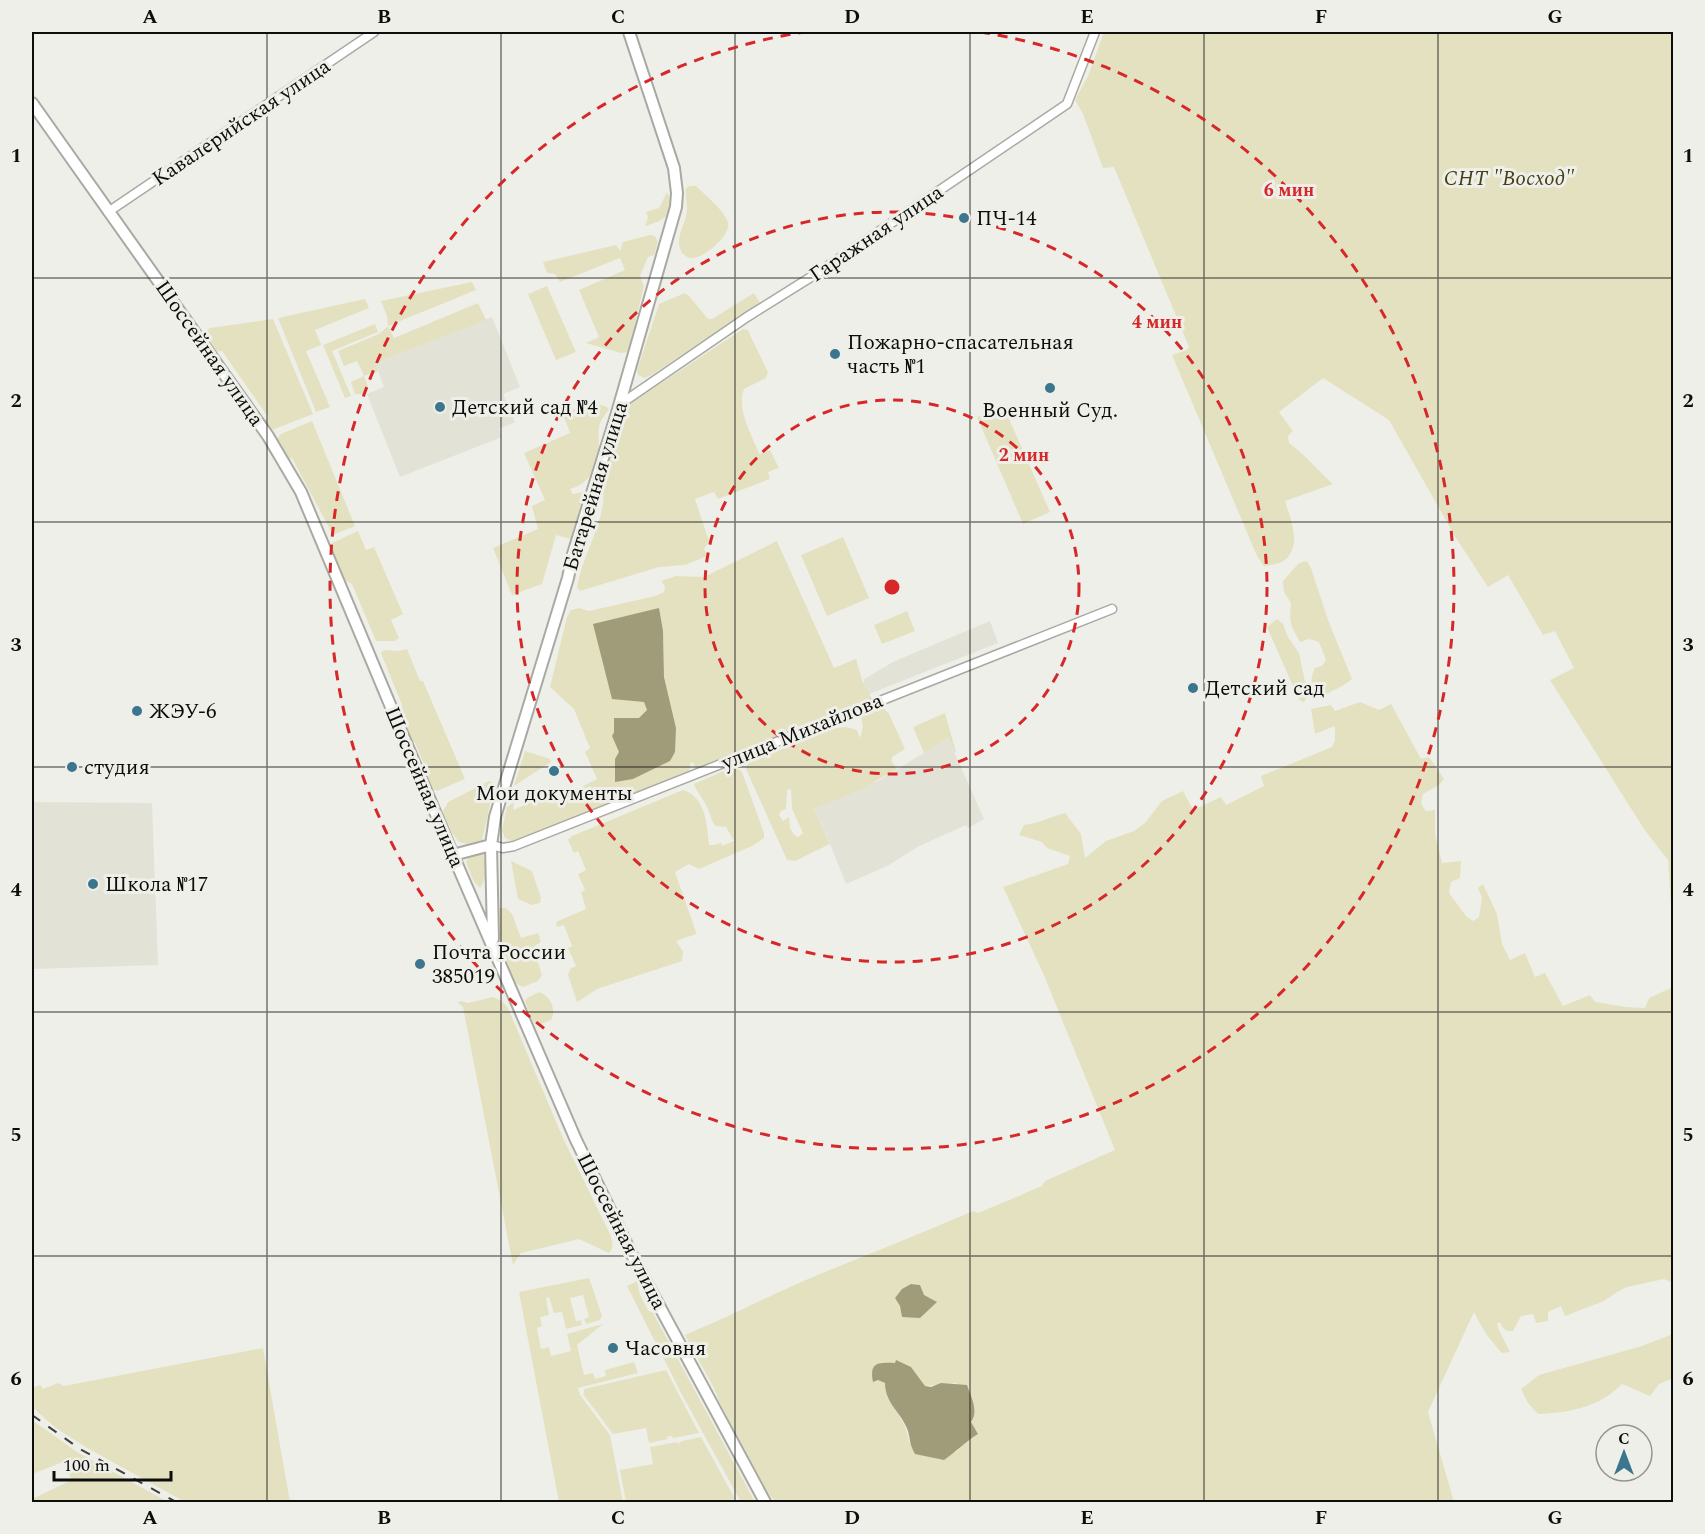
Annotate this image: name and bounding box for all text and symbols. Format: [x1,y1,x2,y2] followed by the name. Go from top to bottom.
[142,2,158,32] text: A
[377,2,391,32] text: B
[611,2,625,32] text: C
[844,2,860,32] text: D
[1080,2,1094,32] text: E
[1315,2,1327,32] text: F
[1547,2,1563,32] text: G
[146,51,338,195] street label: Кавалерийская улица
[10,141,22,171] text: 1
[1682,141,1694,171] text: 1
[1444,163,1575,195] park label: СНТ "Восход"
[803,177,951,291] street label: Гаражная улица
[1264,177,1314,204] text: 6 мин
[976,203,1037,235] place label: ПЧ-14
[957,211,971,225] marker: ПЧ-14
[147,274,272,434] street label: Шоссейная улица
[1132,309,1182,336] text: 4 мин
[847,327,1074,383] place label: Пожарно-спасательная часть №1
[828,347,842,361] marker: Пожарно-спасательная часть №1
[1043,381,1057,395] marker: Военный Суд.
[10,386,22,416] text: 2
[1682,386,1694,416] text: 2
[452,392,598,424] place label: Детский сад №4
[982,395,1118,427] place label: Военный Суд.
[555,397,637,575] street label: Батарейная улица
[433,400,447,414] marker: Детский сад №4
[999,442,1049,469] text: 2 мин
[882,577,902,597] centre of rings
[10,630,22,660] text: 3
[1682,630,1694,660] text: 3
[1205,673,1325,705] place label: Детский сад
[1186,681,1200,695] marker: Детский сад
[716,685,889,779] street label: улица Михайлова
[149,696,216,728] place label: ЖЭУ-6
[376,702,473,874] street label: Шоссейная улица
[130,704,144,718] marker: ЖЭУ-6
[84,752,150,784] place label: студия
[65,760,79,774] marker: студия
[547,764,561,778] marker: Мои документы
[475,778,633,810] place label: Мои документы
[105,869,208,901] place label: Школа №17
[10,875,22,905] text: 4
[1682,875,1694,905] text: 4
[86,877,100,891] marker: Школа №17
[432,937,566,993] place label: Почта России 385019
[413,957,427,971] marker: Почта России 385019
[10,1120,22,1150] text: 5
[1682,1120,1694,1150] text: 5
[568,1147,675,1316] street label: Шоссейная улица
[625,1333,706,1365] place label: Часовня
[606,1341,620,1355] marker: Часовня
[10,1364,22,1394] text: 6
[1682,1364,1694,1394] text: 6
[1594,1423,1654,1483] north arrow
[1618,1427,1630,1451] text: С
[54,1444,171,1482] scale bar
[63,1452,110,1479] text: 100 m
[142,1503,158,1533] text: A
[377,1503,391,1533] text: B
[611,1503,625,1533] text: C
[844,1503,860,1533] text: D
[1080,1503,1094,1533] text: E
[1315,1503,1327,1533] text: F
[1547,1503,1563,1533] text: G

